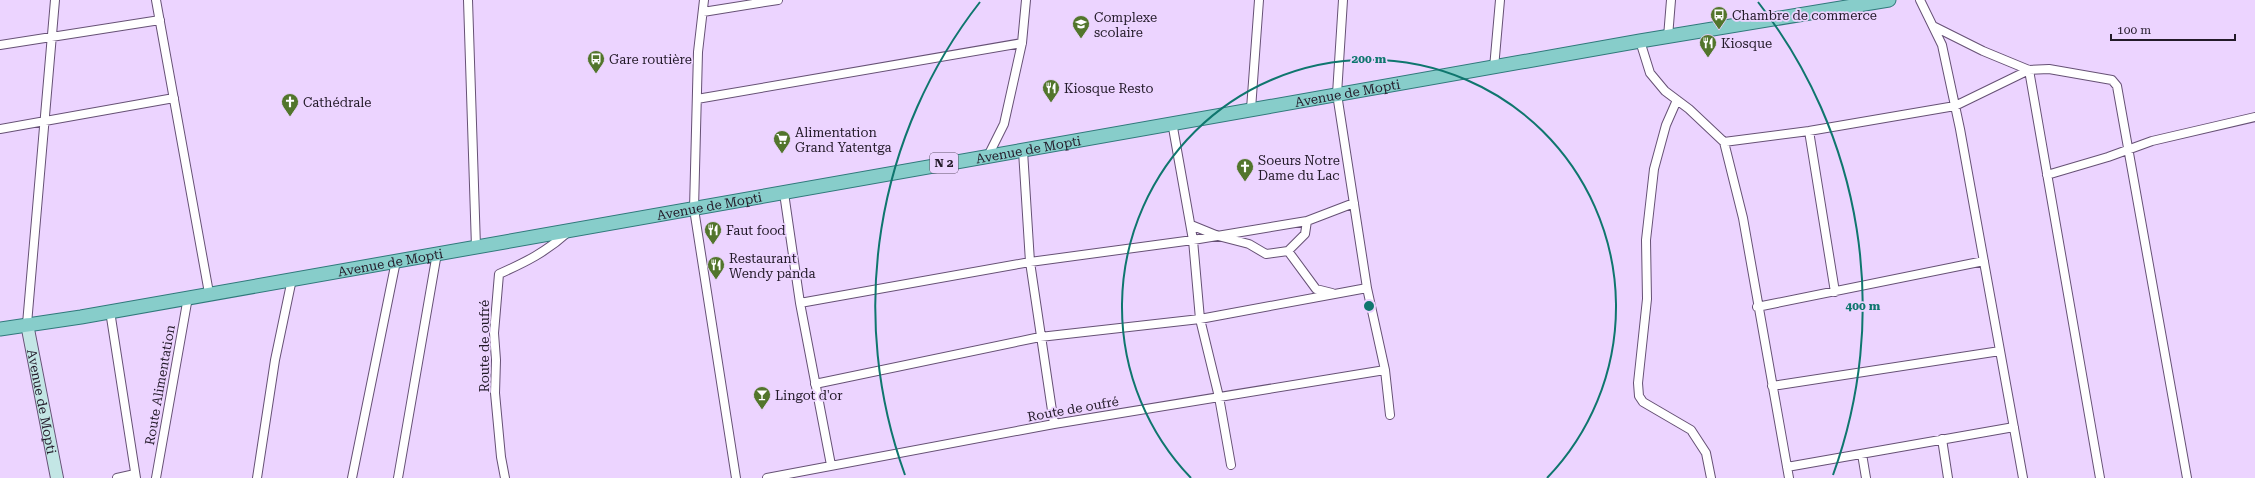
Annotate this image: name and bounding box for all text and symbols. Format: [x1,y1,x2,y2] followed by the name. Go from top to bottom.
[1709,5,1729,30] bus stop icon: Chambre de commerce
[1732,8,1877,23] place label: Chambre de commerce
[1094,10,1157,40] place label: Complexe scolaire
[1071,14,1091,39] school or university icon: Complexe scolaire
[2111,16,2235,42] scale bar
[2117,23,2151,37] text: 100 m
[1698,33,1718,58] restaurant icon: Kiosque
[1721,36,1772,51] place label: Kiosque
[586,49,606,74] bus stop icon: Gare routière
[609,52,692,67] place label: Gare routière
[1352,52,1387,66] text: 200 m
[1294,76,1401,109] street label: Avenue de Mopti
[1041,78,1061,103] restaurant icon: Kiosque Resto
[1064,81,1153,96] place label: Kiosque Resto
[280,92,300,117] church icon: Cathédrale
[303,95,371,110] place label: Cathédrale
[795,125,892,155] place label: Alimentation Grand Yatentga
[772,129,792,154] supermarket icon: Alimentation Grand Yatentga
[975,133,1082,166] street label: Avenue de Mopti
[930,153,958,173] road number: N 2
[1258,153,1340,183] place label: Soeurs Notre Dame du Lac
[1235,157,1255,182] church icon: Soeurs Notre Dame du Lac
[656,189,763,222] street label: Avenue de Mopti
[703,220,723,245] restaurant icon: Faut food
[726,223,786,238] place label: Faut food
[337,246,444,279] street label: Avenue de Mopti
[729,251,816,281] place label: Restaurant Wendy panda
[706,255,726,280] restaurant icon: Restaurant Wendy panda
[1362,299,1376,313] centre of rings
[1846,299,1881,313] text: 400 m
[477,300,492,392] street label: Route de oufré
[142,323,178,446] street label: Route Alimentation
[25,348,60,455] street label: Avenue de Mopti
[752,385,772,410] bar icon: Lingot d'or
[775,388,843,403] place label: Lingot d'or
[1026,394,1120,424] street label: Route de oufré

